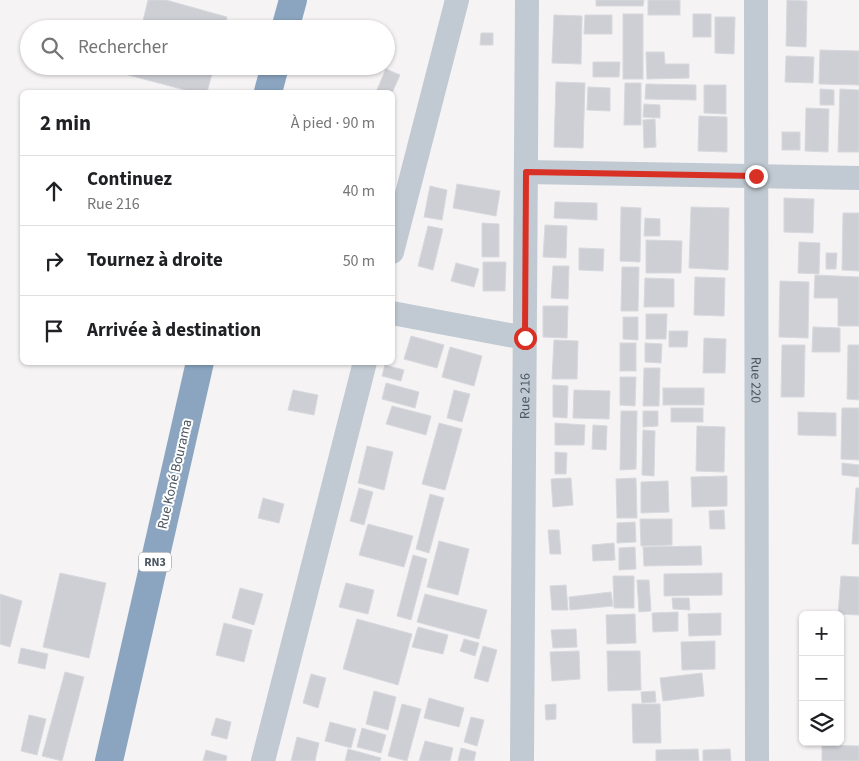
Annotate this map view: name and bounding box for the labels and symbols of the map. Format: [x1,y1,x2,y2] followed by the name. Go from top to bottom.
[745,165,768,188] route end
[514,327,537,350] route start
[745,357,766,403] street label: Rue 220
[515,373,536,419] street label: Rue 216
[153,417,197,531] street label: Rue Koné Bourama
[139,552,171,572] road number: RN3

